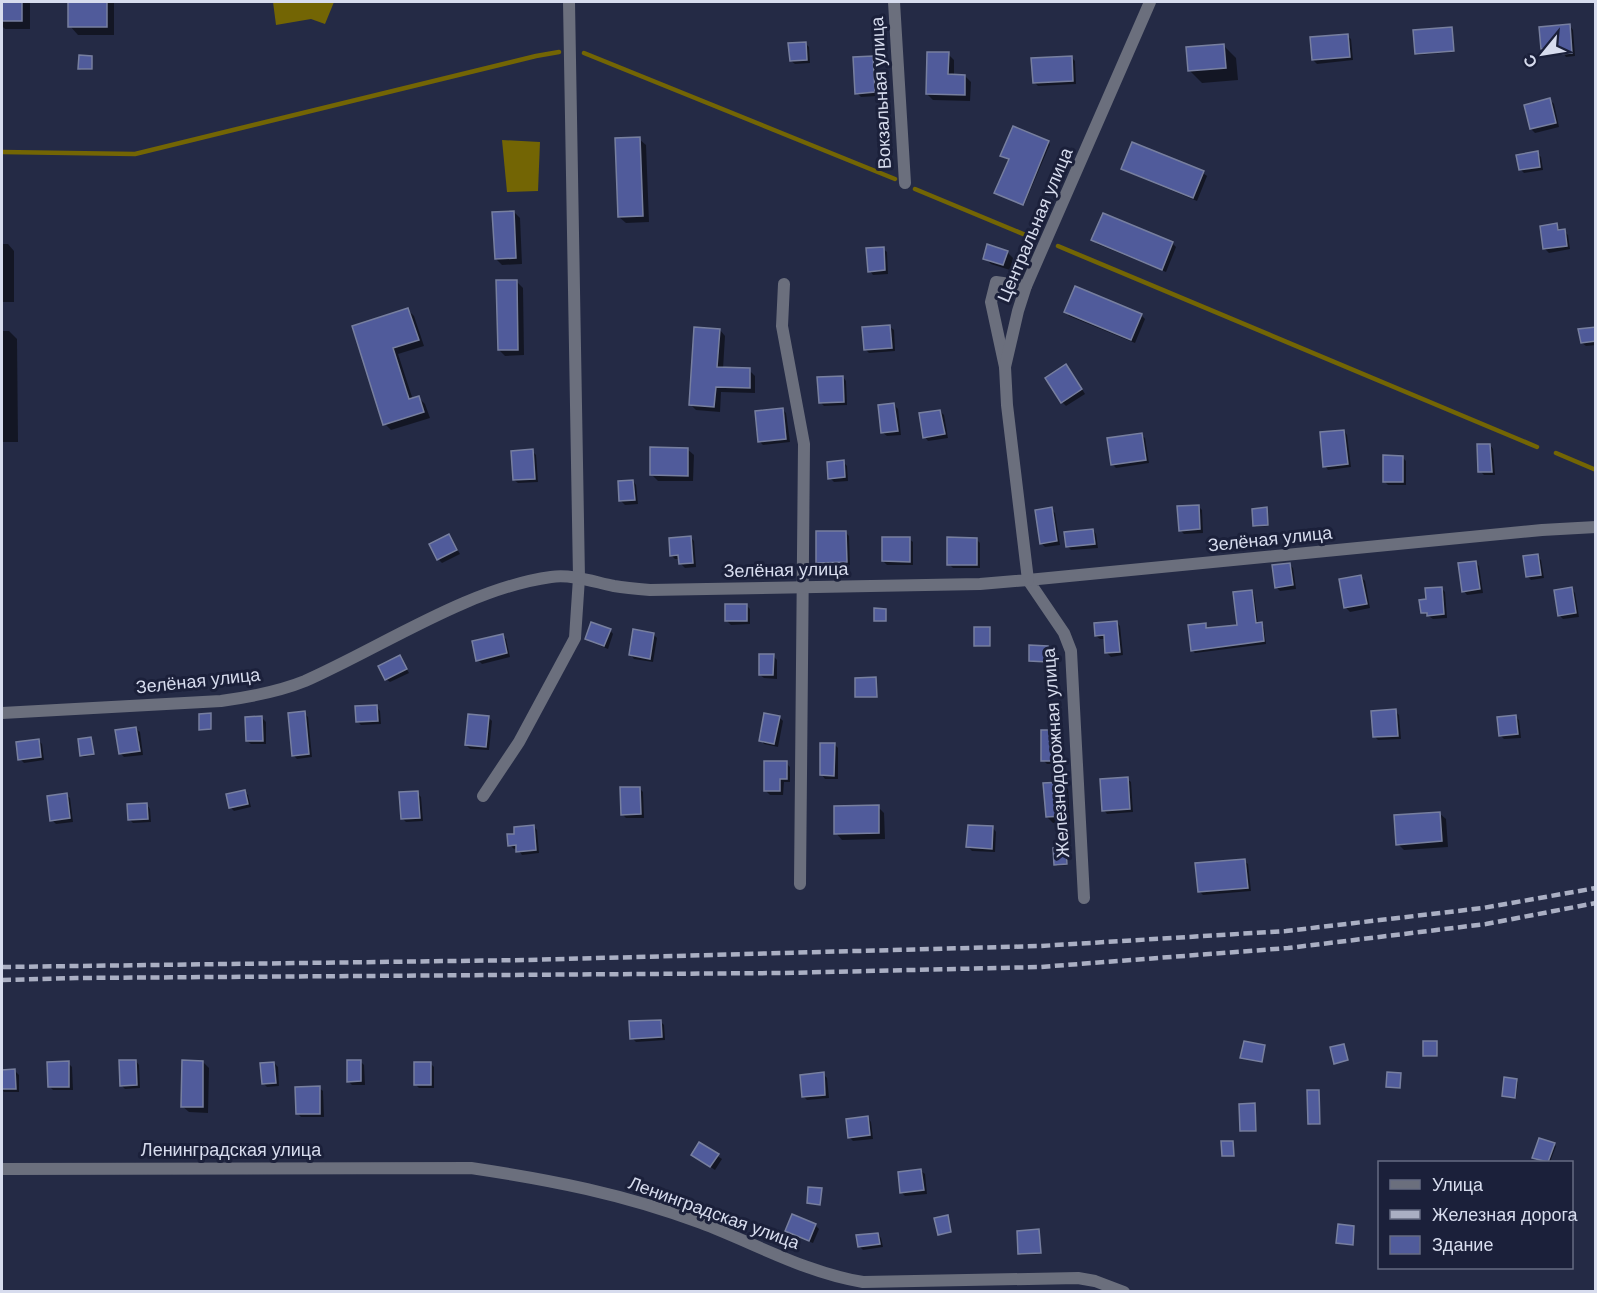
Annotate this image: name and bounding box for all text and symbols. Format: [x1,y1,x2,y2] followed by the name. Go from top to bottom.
[867,15,895,170] street label: Вокзальная улица
[1513,24,1573,84] north arrow
[1520,52,1541,71] text: С
[993,144,1077,305] street label: Центральная улица
[1207,522,1334,555] street label: Зелёная улица
[723,559,850,581] street label: Зелёная улица
[1039,646,1073,859] street label: Железнодорожная улица
[135,664,262,697] street label: Зелёная улица
[141,1140,322,1160] street label: Ленинградская улица
[1378,1161,1573,1269] legend
[626,1173,803,1254] street label: Ленинградская улица
[1432,1175,1484,1195] text: Улица
[1432,1205,1579,1225] text: Железная дорога
[1432,1235,1493,1255] text: Здание

